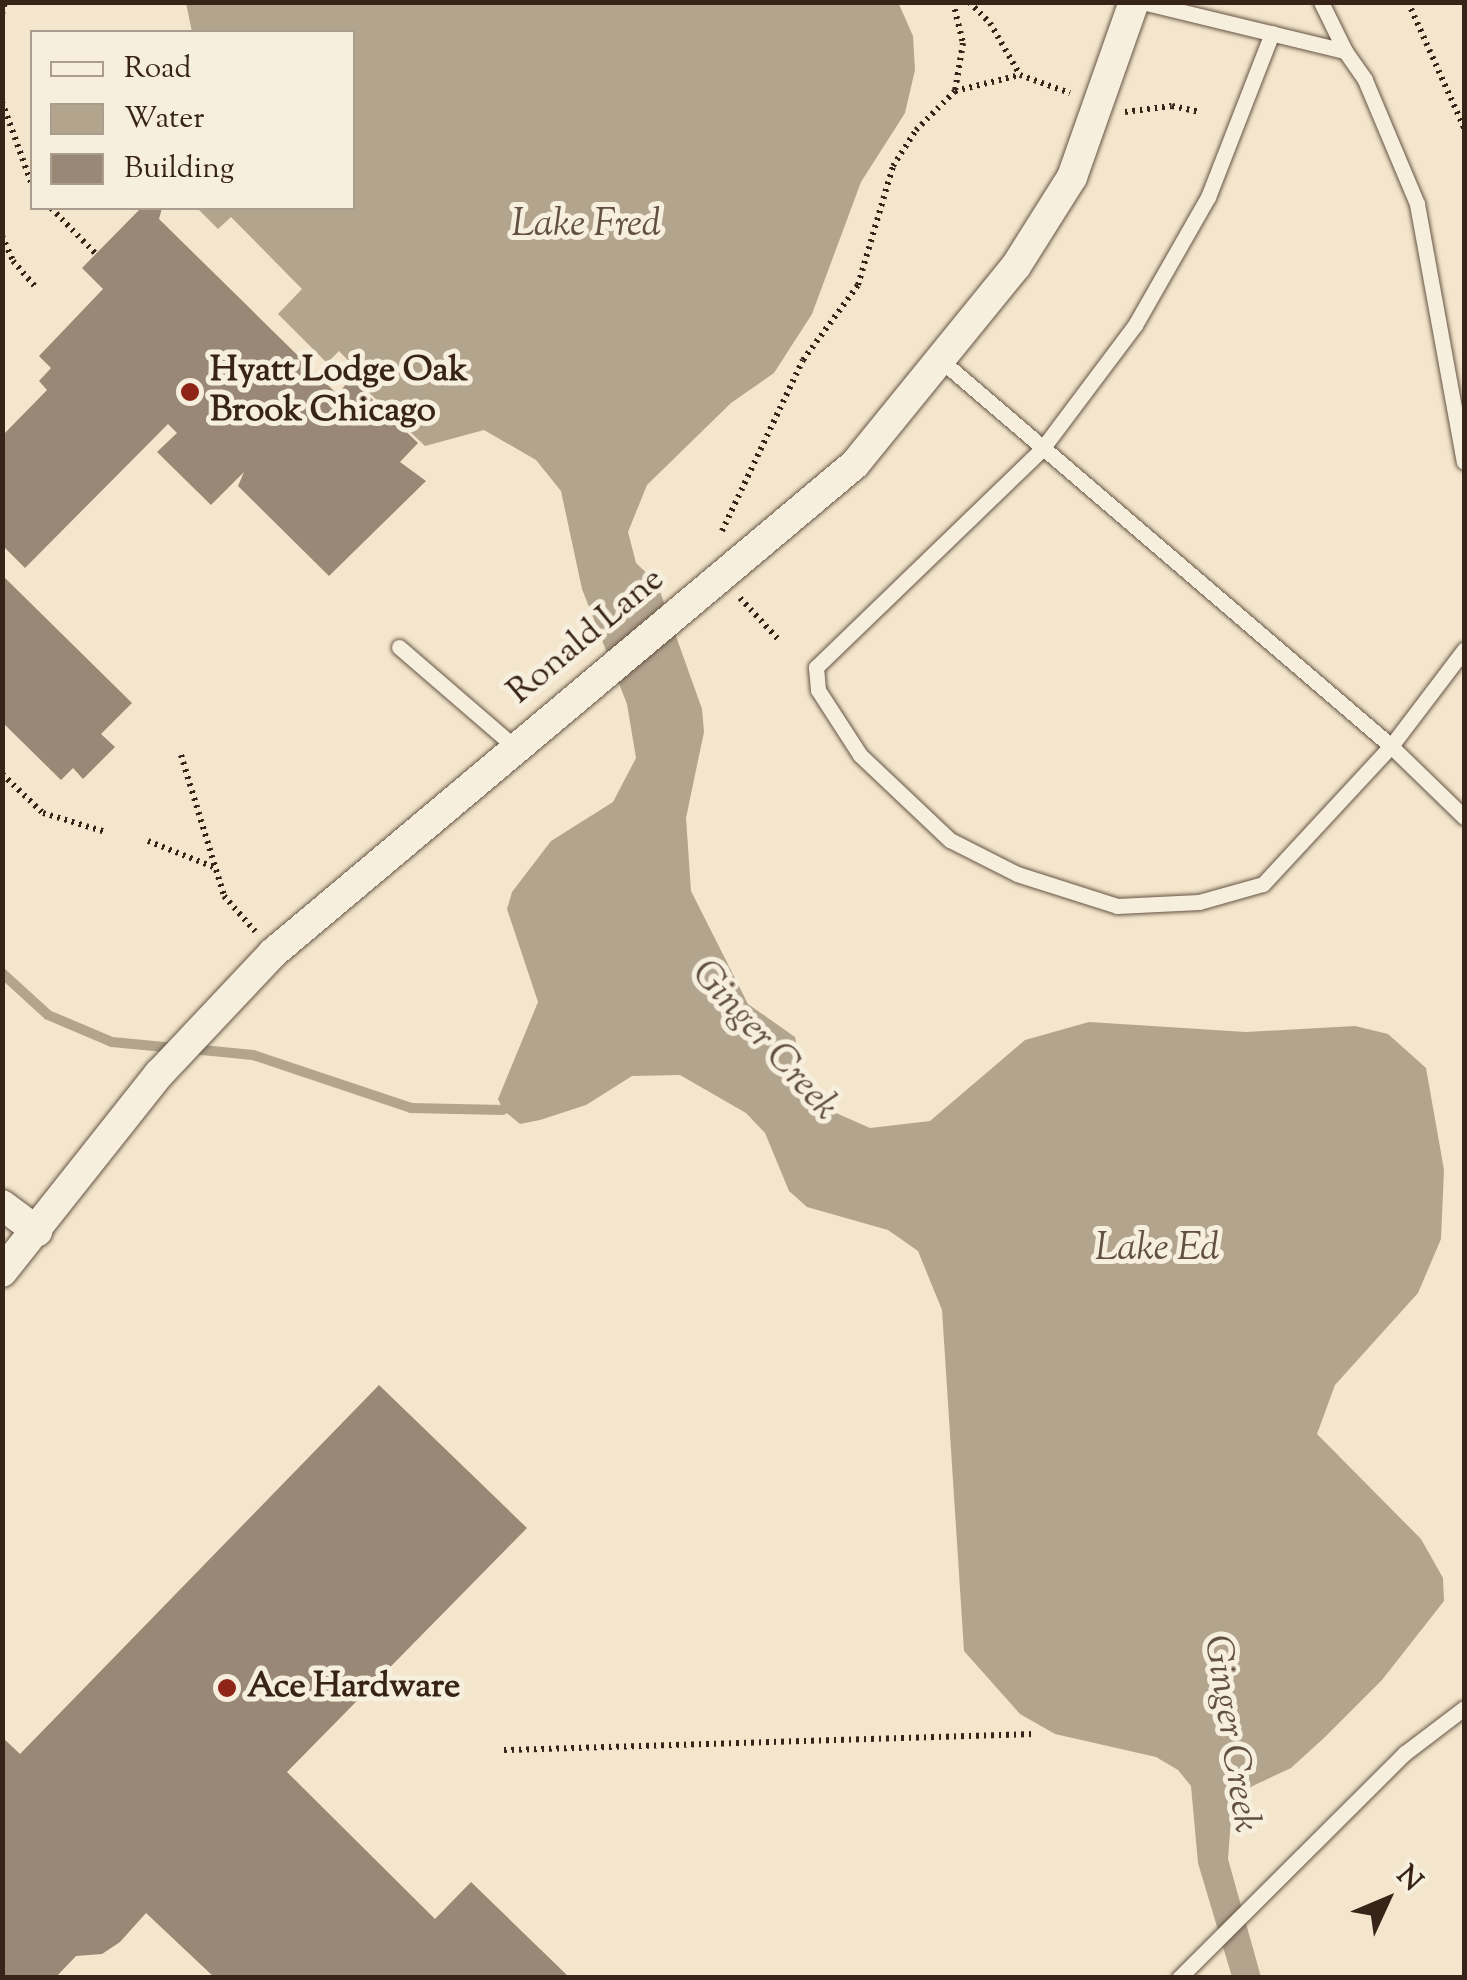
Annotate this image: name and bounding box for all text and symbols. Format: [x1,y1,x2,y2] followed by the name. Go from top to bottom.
[30,30,355,210] legend
[124,48,191,91] text: Road
[124,98,205,141] text: Water
[124,148,234,191] text: Building
[511,204,661,250] water label: Lake Fred
[210,351,468,433] place label: Hyatt Lodge Oak Brook Chicago
[179,381,201,403] marker: Hyatt Lodge Oak Brook Chicago
[500,560,674,714] street label: Ronald Lane
[680,953,846,1131] water label: Ginger Creek
[1095,1228,1219,1274] water label: Lake Ed
[1191,1632,1267,1836] water label: Ginger Creek
[247,1667,460,1709] place label: Ace Hardware
[216,1677,238,1699] marker: Ace Hardware
[1337,1850,1437,1950] north arrow
[1386,1857,1431,1901] text: N

